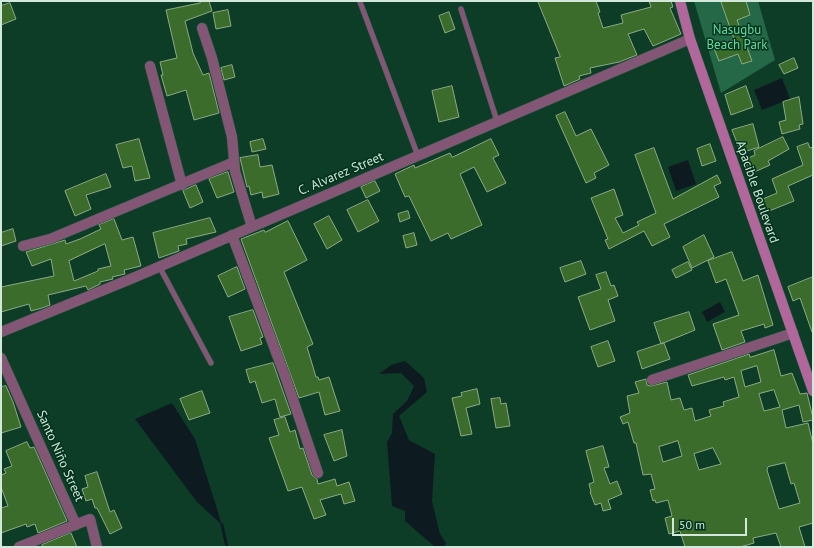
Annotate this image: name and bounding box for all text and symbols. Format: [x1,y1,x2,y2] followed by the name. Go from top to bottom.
[707,22,767,53] park label: Nasugbu Beach Park
[732,139,782,245] street label: Apacible Boulevard
[296,149,386,199] street label: C. Alvarez Street
[33,408,87,504] street label: Santo Niño Street
[674,510,749,536] scale bar
[679,517,705,532] text: 50 m

